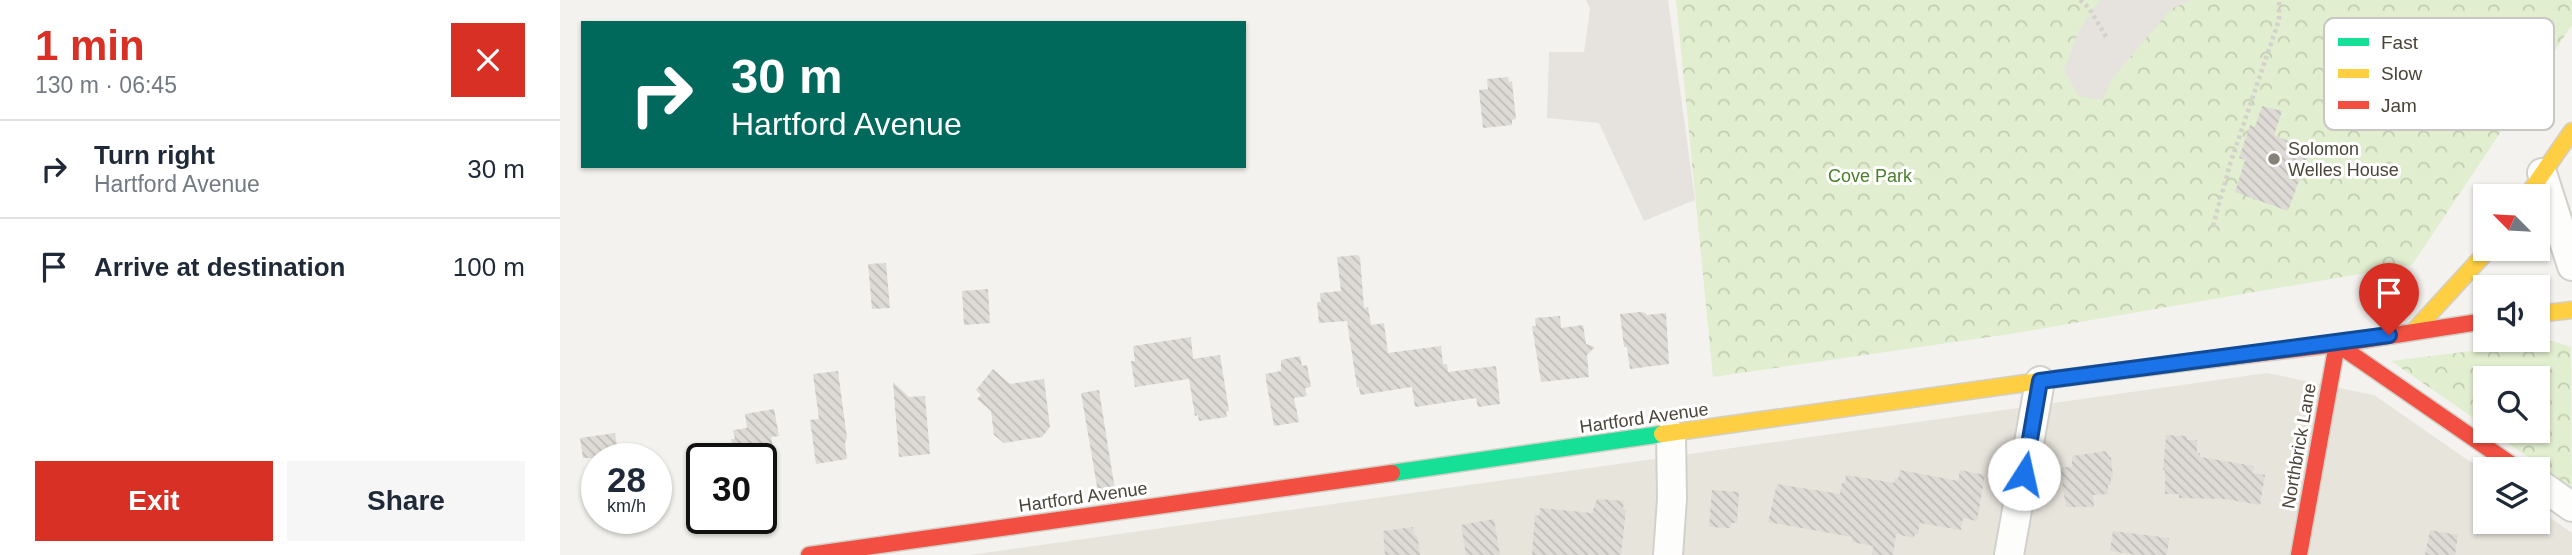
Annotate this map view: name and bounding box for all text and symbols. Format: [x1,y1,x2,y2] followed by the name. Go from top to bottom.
[2324,18,2554,130] legend
[35,22,145,69] text: 1 min
[451,23,525,97] button: close
[2381,32,2419,53] text: Fast
[616,49,707,140] icon: right
[731,49,843,103] text: 30 m
[2381,63,2422,84] text: Slow
[35,72,177,98] text: 130 m · 06:45
[2381,95,2417,116] text: Jam
[731,106,962,142] text: Hartford Avenue
[2288,139,2399,180] place label: Solomon Welles House
[94,140,215,170] text: Turn right
[35,150,73,188] icon: right
[2266,151,2282,167] marker: Solomon Welles House
[467,154,525,184] text: 30 m
[1828,166,1913,186] park label: Cove Park
[94,171,260,197] text: Hartford Avenue
[2473,184,2550,261] north arrow
[2473,184,2550,534] map controls
[35,248,73,286] icon: arrive
[94,252,345,282] text: Arrive at destination
[453,252,525,282] text: 100 m
[2359,263,2419,335] pin
[2370,274,2408,312] icon: arrive
[2473,275,2550,352] button: sound
[2473,366,2550,443] button: search
[2278,382,2320,510] street label: Northbrick Lane
[1578,399,1710,437] street label: Hartford Avenue
[1987,437,2061,511] position arrow
[686,443,777,534] speed limit sign: 30
[2473,457,2550,534] button: layers
[607,460,646,499] text: 28
[35,461,273,541] button: Exit
[287,461,525,541] button: Share
[1017,478,1149,516] street label: Hartford Avenue
[607,496,646,516] text: km/h

